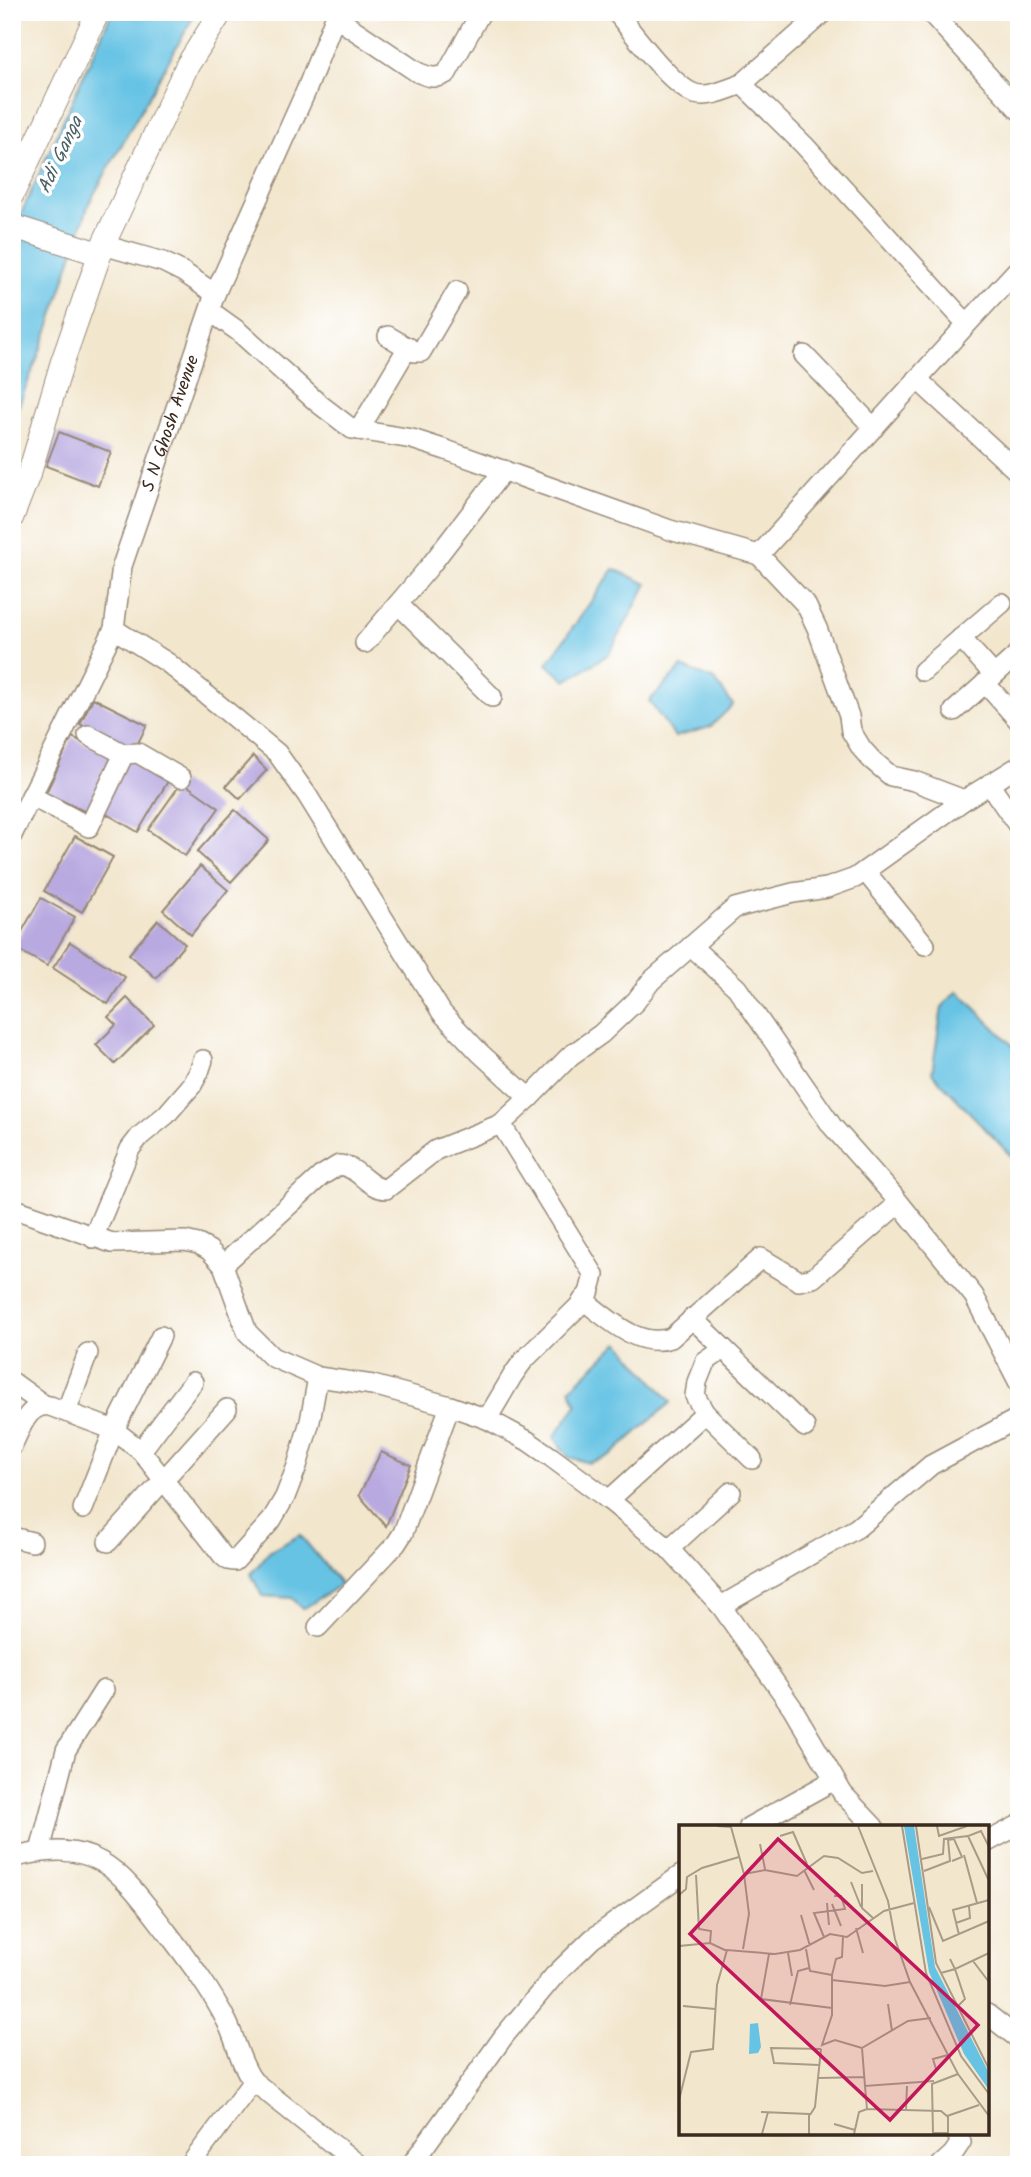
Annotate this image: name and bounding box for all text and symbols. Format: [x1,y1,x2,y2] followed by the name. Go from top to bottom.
[30,111,92,198] water label: Adi Ganga
[134,351,208,496] street label: S N Ghosh Avenue
[679,1825,989,2135] inset map

